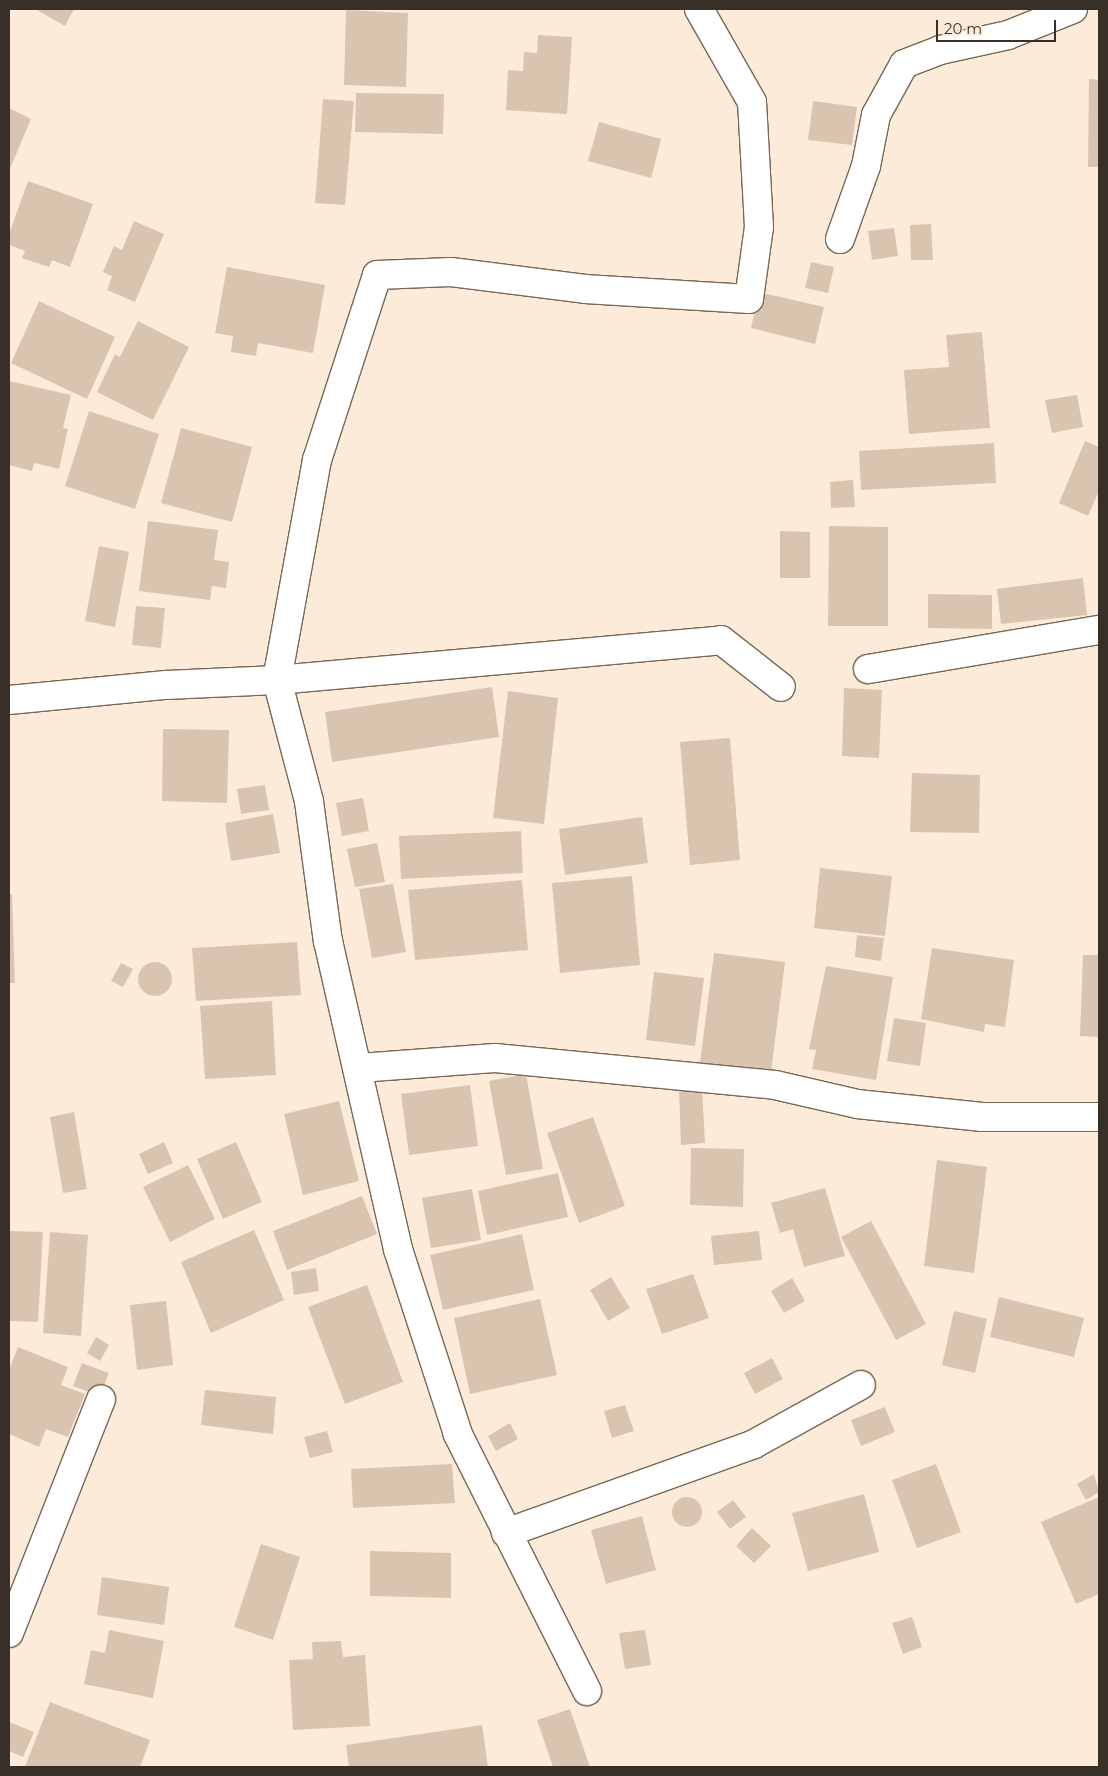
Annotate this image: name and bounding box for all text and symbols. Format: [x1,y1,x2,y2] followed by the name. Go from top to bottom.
[938,10,1058,42] scale bar
[944,19,982,38] text: 20 m

